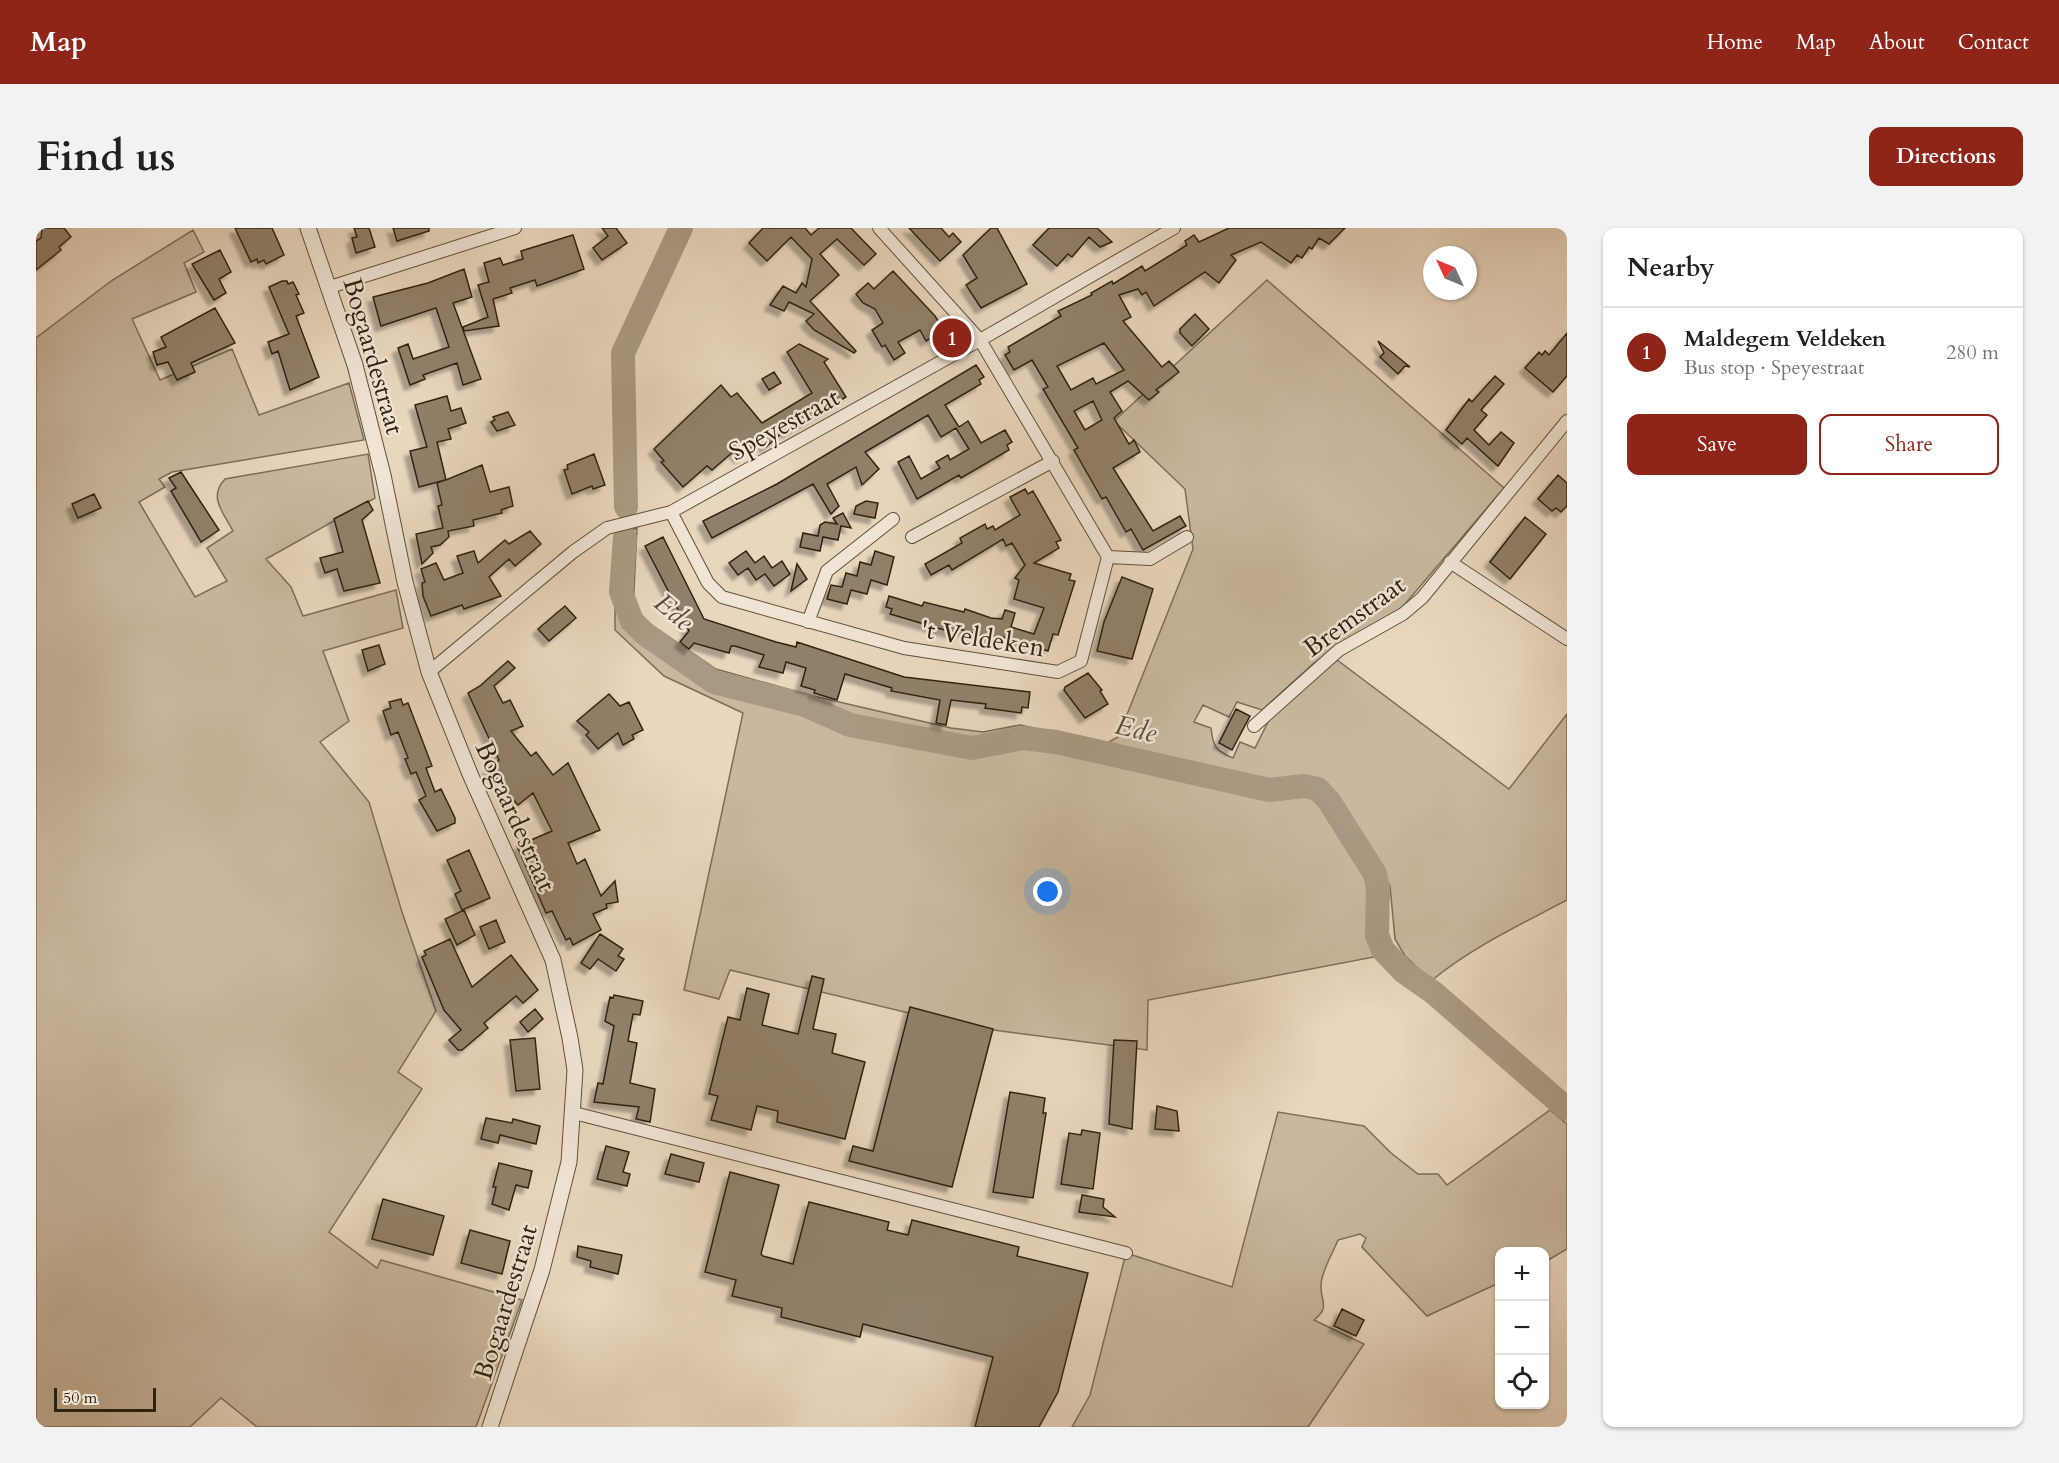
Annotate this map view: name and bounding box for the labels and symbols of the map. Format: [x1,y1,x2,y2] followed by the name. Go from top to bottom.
[1423,246,1477,300] north arrow
[335,274,413,438] street label: Bogaardestraat
[932,316,972,360] pin: 1
[723,380,846,469] street label: Speyestraat
[1296,568,1412,665] street label: Bremstraat
[646,585,702,640] water label: Ede
[919,611,1047,666] street label: 't Veldeken
[1112,707,1161,752] water label: Ede
[467,736,564,897] street label: Bogaardestraat
[1033,877,1062,906] your location
[465,1220,546,1384] street label: Bogaardestraat
[54,1385,156,1412] scale bar

